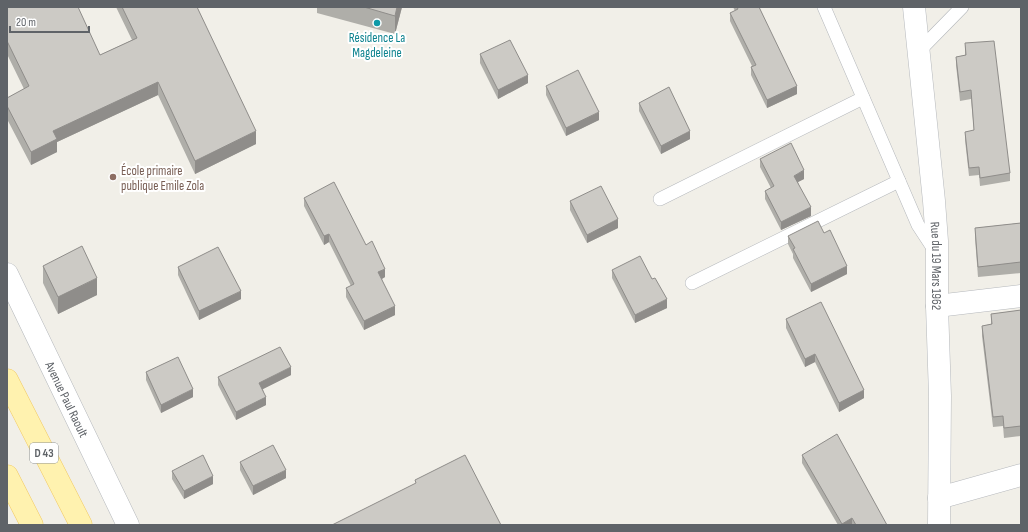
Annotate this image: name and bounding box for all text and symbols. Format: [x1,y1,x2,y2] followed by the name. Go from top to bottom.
[10,8,89,34] scale bar
[16,15,36,30] text: 20 m
[372,18,382,28] marker: Résidence La Magdeleine
[349,30,405,61] place label: Résidence La Magdeleine
[121,163,204,194] place label: École primaire publique Emile Zola
[108,172,118,182] marker: École primaire publique Emile Zola
[927,221,944,310] street label: Rue du 19 Mars 1962
[41,358,92,440] street label: Avenue Paul Raoult
[30,443,58,463] road number: D 43

